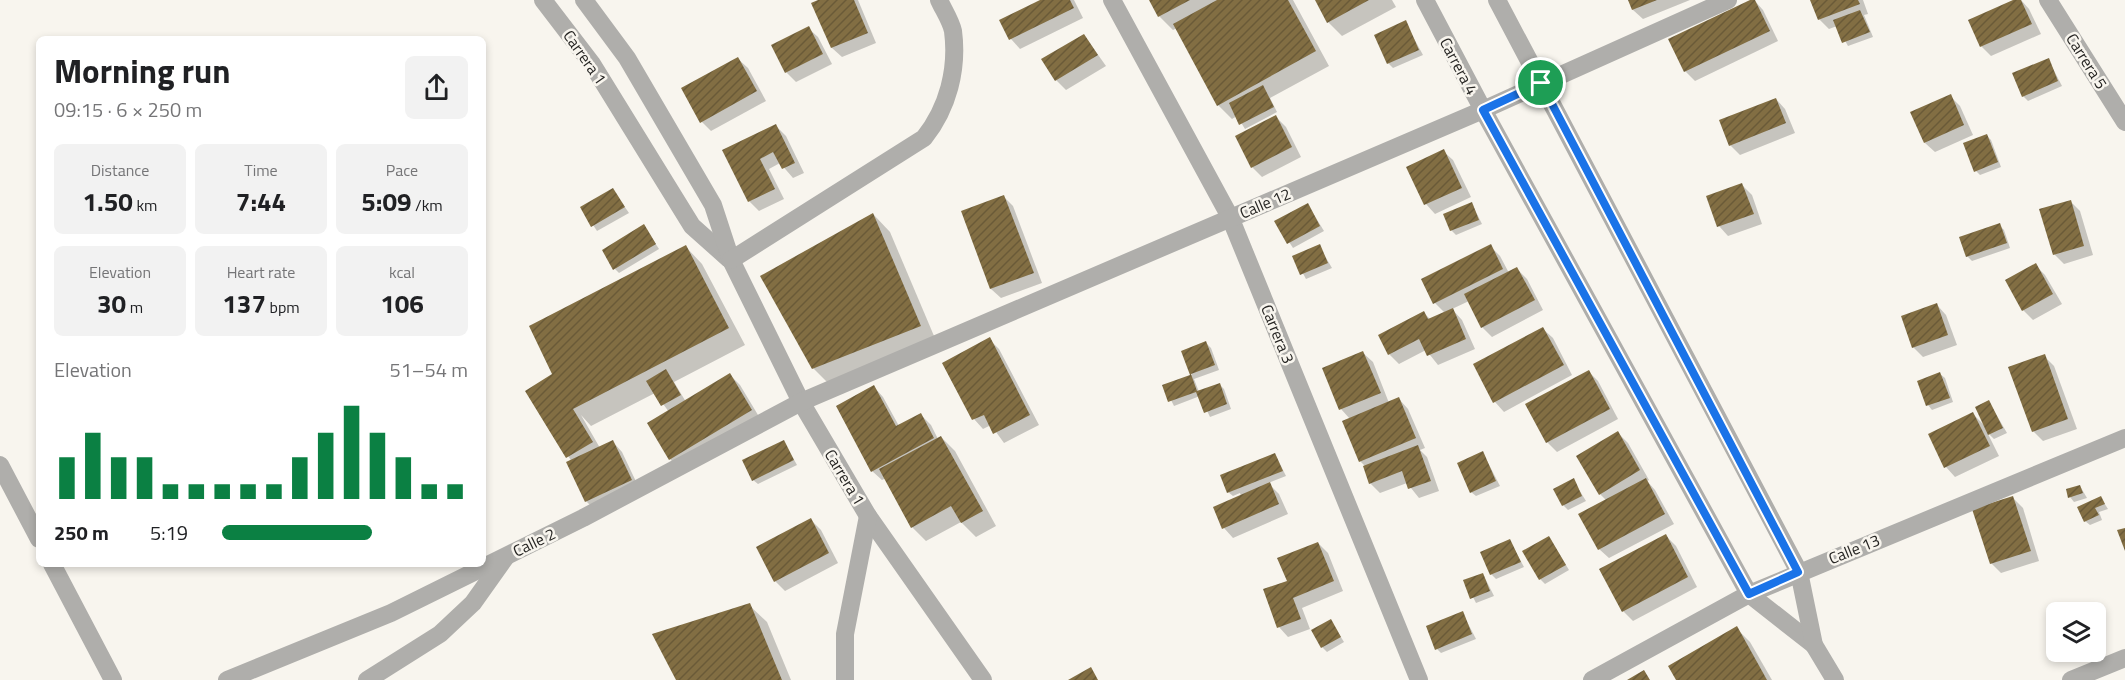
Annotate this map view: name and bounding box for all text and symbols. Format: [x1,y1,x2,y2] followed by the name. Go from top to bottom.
[557,25,613,89] street label: Carrera 1
[2060,28,2114,94] street label: Carrera 5
[1434,33,1484,99] street label: Carrera 4
[54,46,231,96] text: Morning run
[405,56,468,119] button: share
[1515,57,1566,108] pin
[1524,66,1557,99] icon: arrive
[54,94,202,125] text: 09:15 · 6 × 250 m
[91,158,149,182] text: Distance
[244,158,278,182] text: Time
[386,158,418,182] text: Pace
[1236,181,1294,225] street label: Calle 12
[83,182,133,221] text: 1.50
[236,182,286,221] text: 7:44
[361,182,412,221] text: 5:09
[133,193,157,217] text: km
[412,193,443,217] text: /km
[89,260,151,284] text: Elevation
[227,260,295,284] text: Heart rate
[389,260,415,284] text: kcal
[97,284,126,323] text: 30
[222,284,266,323] text: 137
[380,284,424,323] text: 106
[126,295,143,319] text: m
[266,295,300,319] text: bpm
[1255,301,1301,367] street label: Carrera 3
[54,354,132,385] text: Elevation
[389,354,468,385] text: 51–54 m
[819,444,871,510] street label: Carrera 1
[54,517,109,548] text: 250 m
[150,517,188,548] text: 5:19
[509,521,559,563] street label: Calle 2
[1825,528,1883,570] street label: Calle 13
[2046,602,2106,662] map controls
[2046,602,2106,662] button: layers

